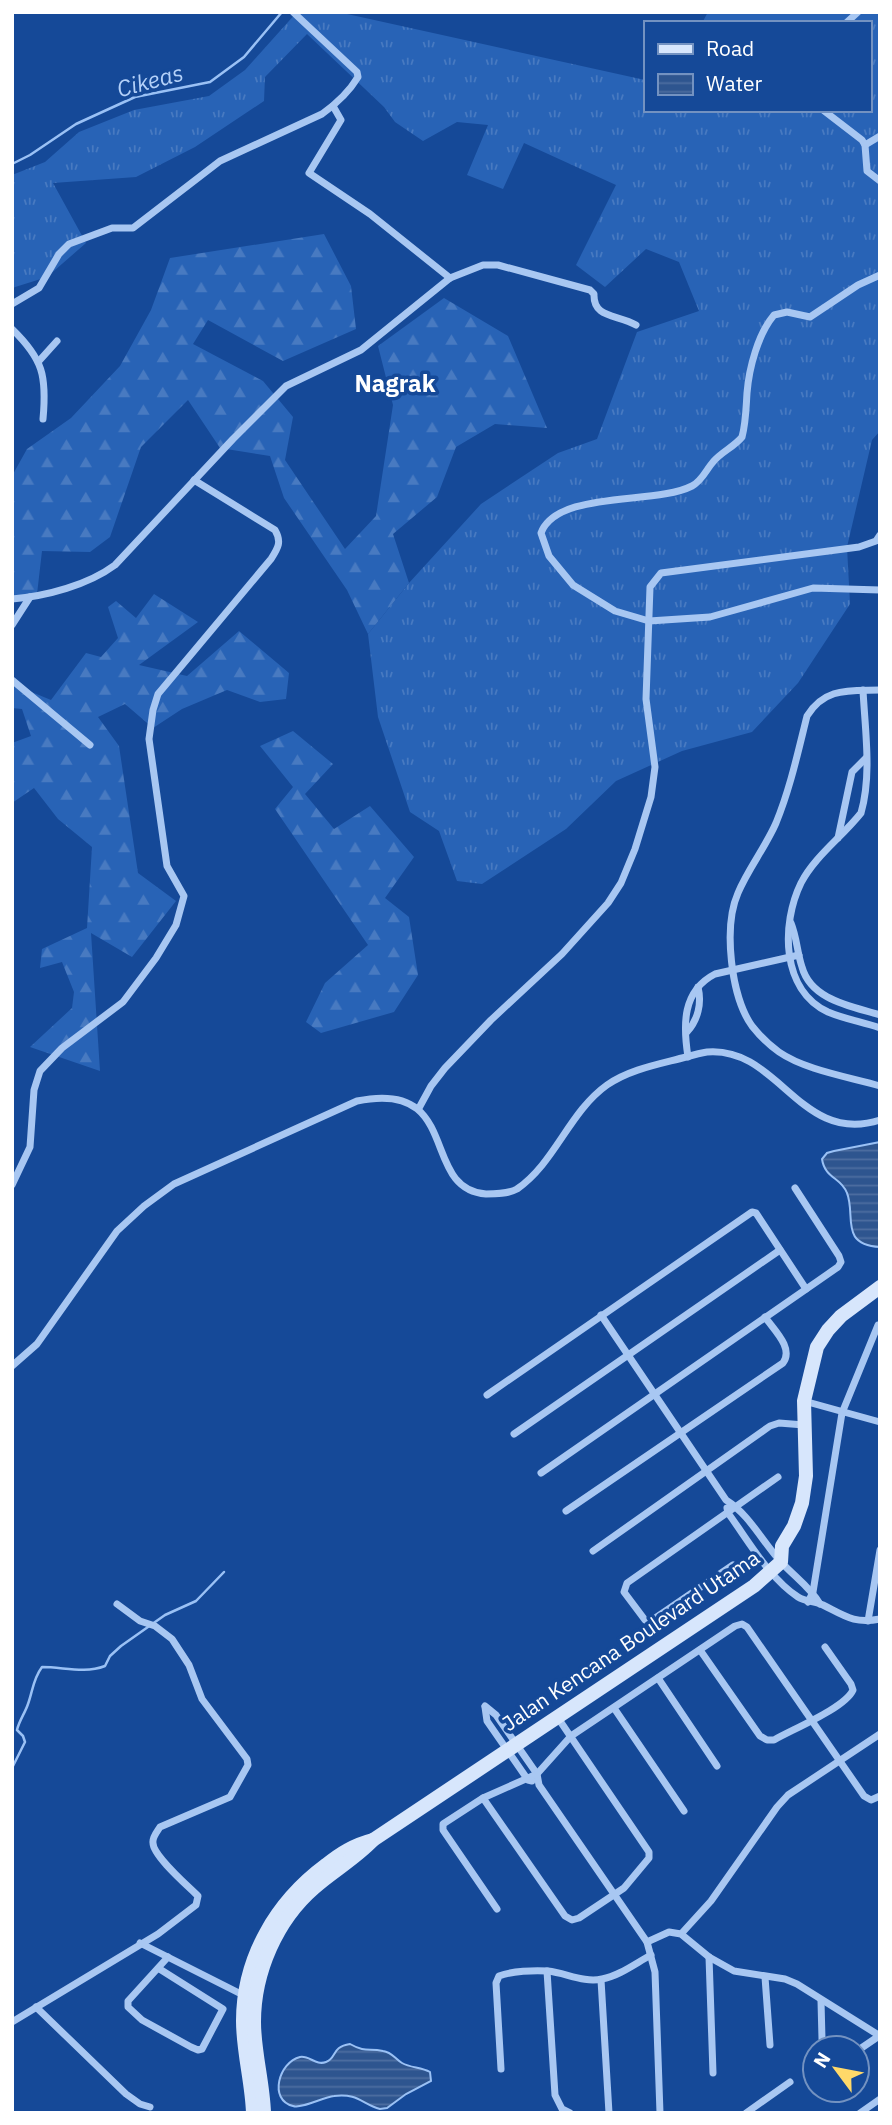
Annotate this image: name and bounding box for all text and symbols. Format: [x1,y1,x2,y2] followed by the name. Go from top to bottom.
[644,21,871,112] legend
[706,34,754,62] text: Road
[113,57,186,103] water label: Cikeas
[706,69,763,97] text: Water
[354,367,436,399] district label: Nagrak
[496,1543,765,1737] street label: Jalan Kencana Boulevard Utama
[801,2034,871,2104] north arrow
[808,2048,835,2072] text: N

